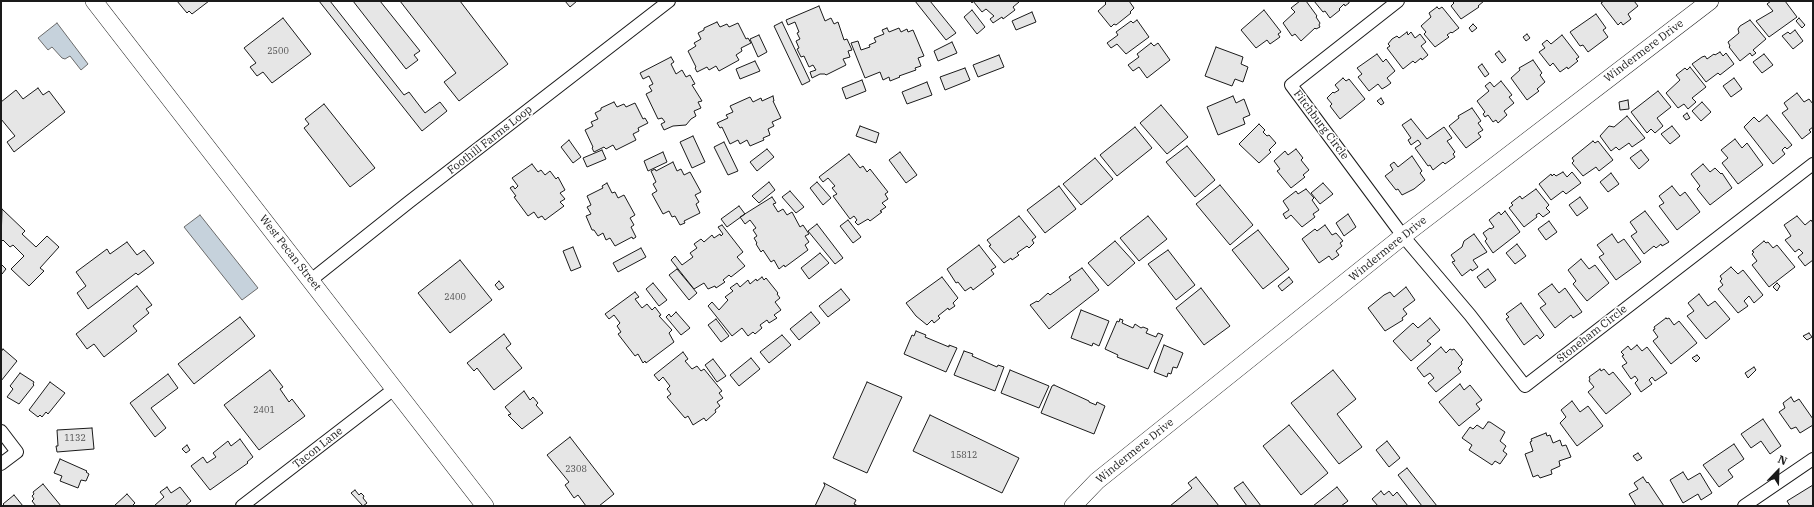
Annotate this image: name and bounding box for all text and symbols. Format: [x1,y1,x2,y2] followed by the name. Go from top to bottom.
[1602,17,1686,85] street label: Windermere Drive
[267,46,289,56] house number: 2500
[1291,88,1351,162] street label: Fitchburg Circle
[445,103,535,177] street label: Foothill Farms Loop
[256,213,324,293] street label: West Pecan Street
[1347,214,1429,284] street label: Windermere Drive
[444,292,466,302] house number: 2400
[1554,302,1630,366] street label: Stoneham Circle
[253,405,275,415] house number: 2401
[1094,416,1176,486] street label: Windermere Drive
[290,424,346,472] street label: Tacon Lane
[64,433,86,443] house number: 1132
[951,450,977,460] house number: 15812
[1758,451,1798,491] north arrow
[1776,452,1789,468] text: N
[565,464,587,474] house number: 2308

